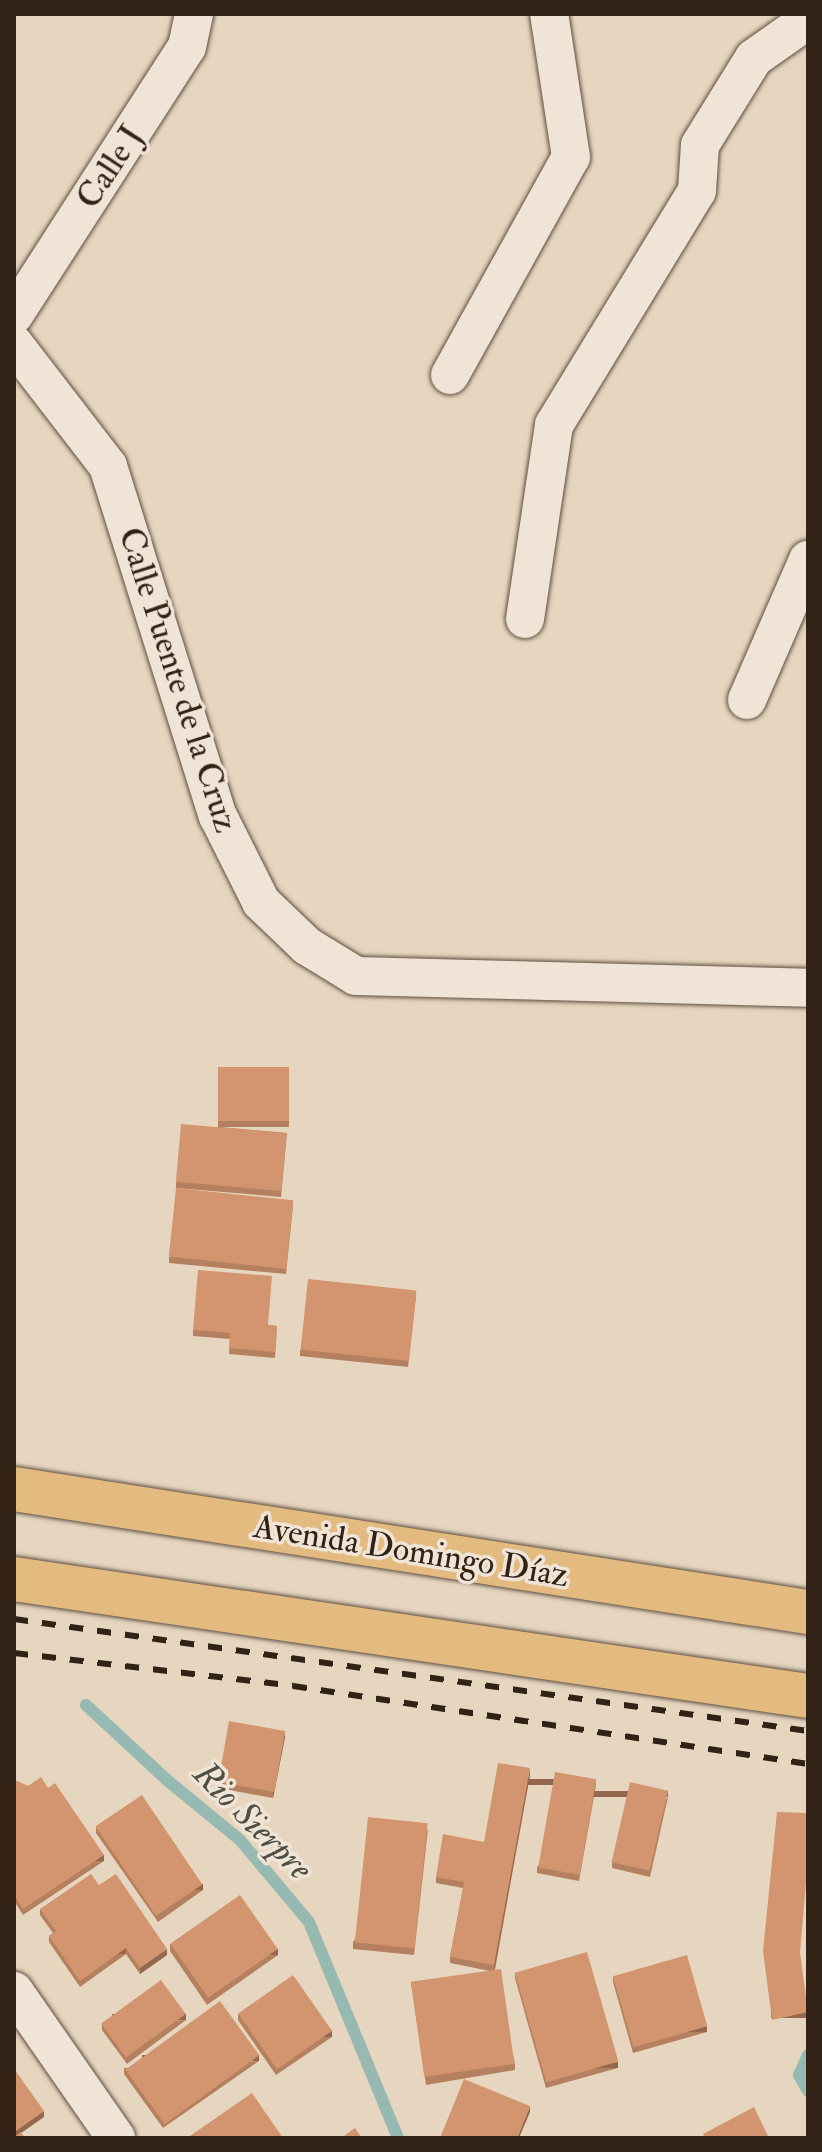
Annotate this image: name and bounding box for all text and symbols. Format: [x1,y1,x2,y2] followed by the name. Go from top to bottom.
[68,118,152,216] street label: Calle J
[109,522,247,838] street label: Calle Puente de la Cruz
[251,1506,571,1596] street label: Avenida Domingo Díaz
[185,1753,321,1889] water label: Rio Sierpre

